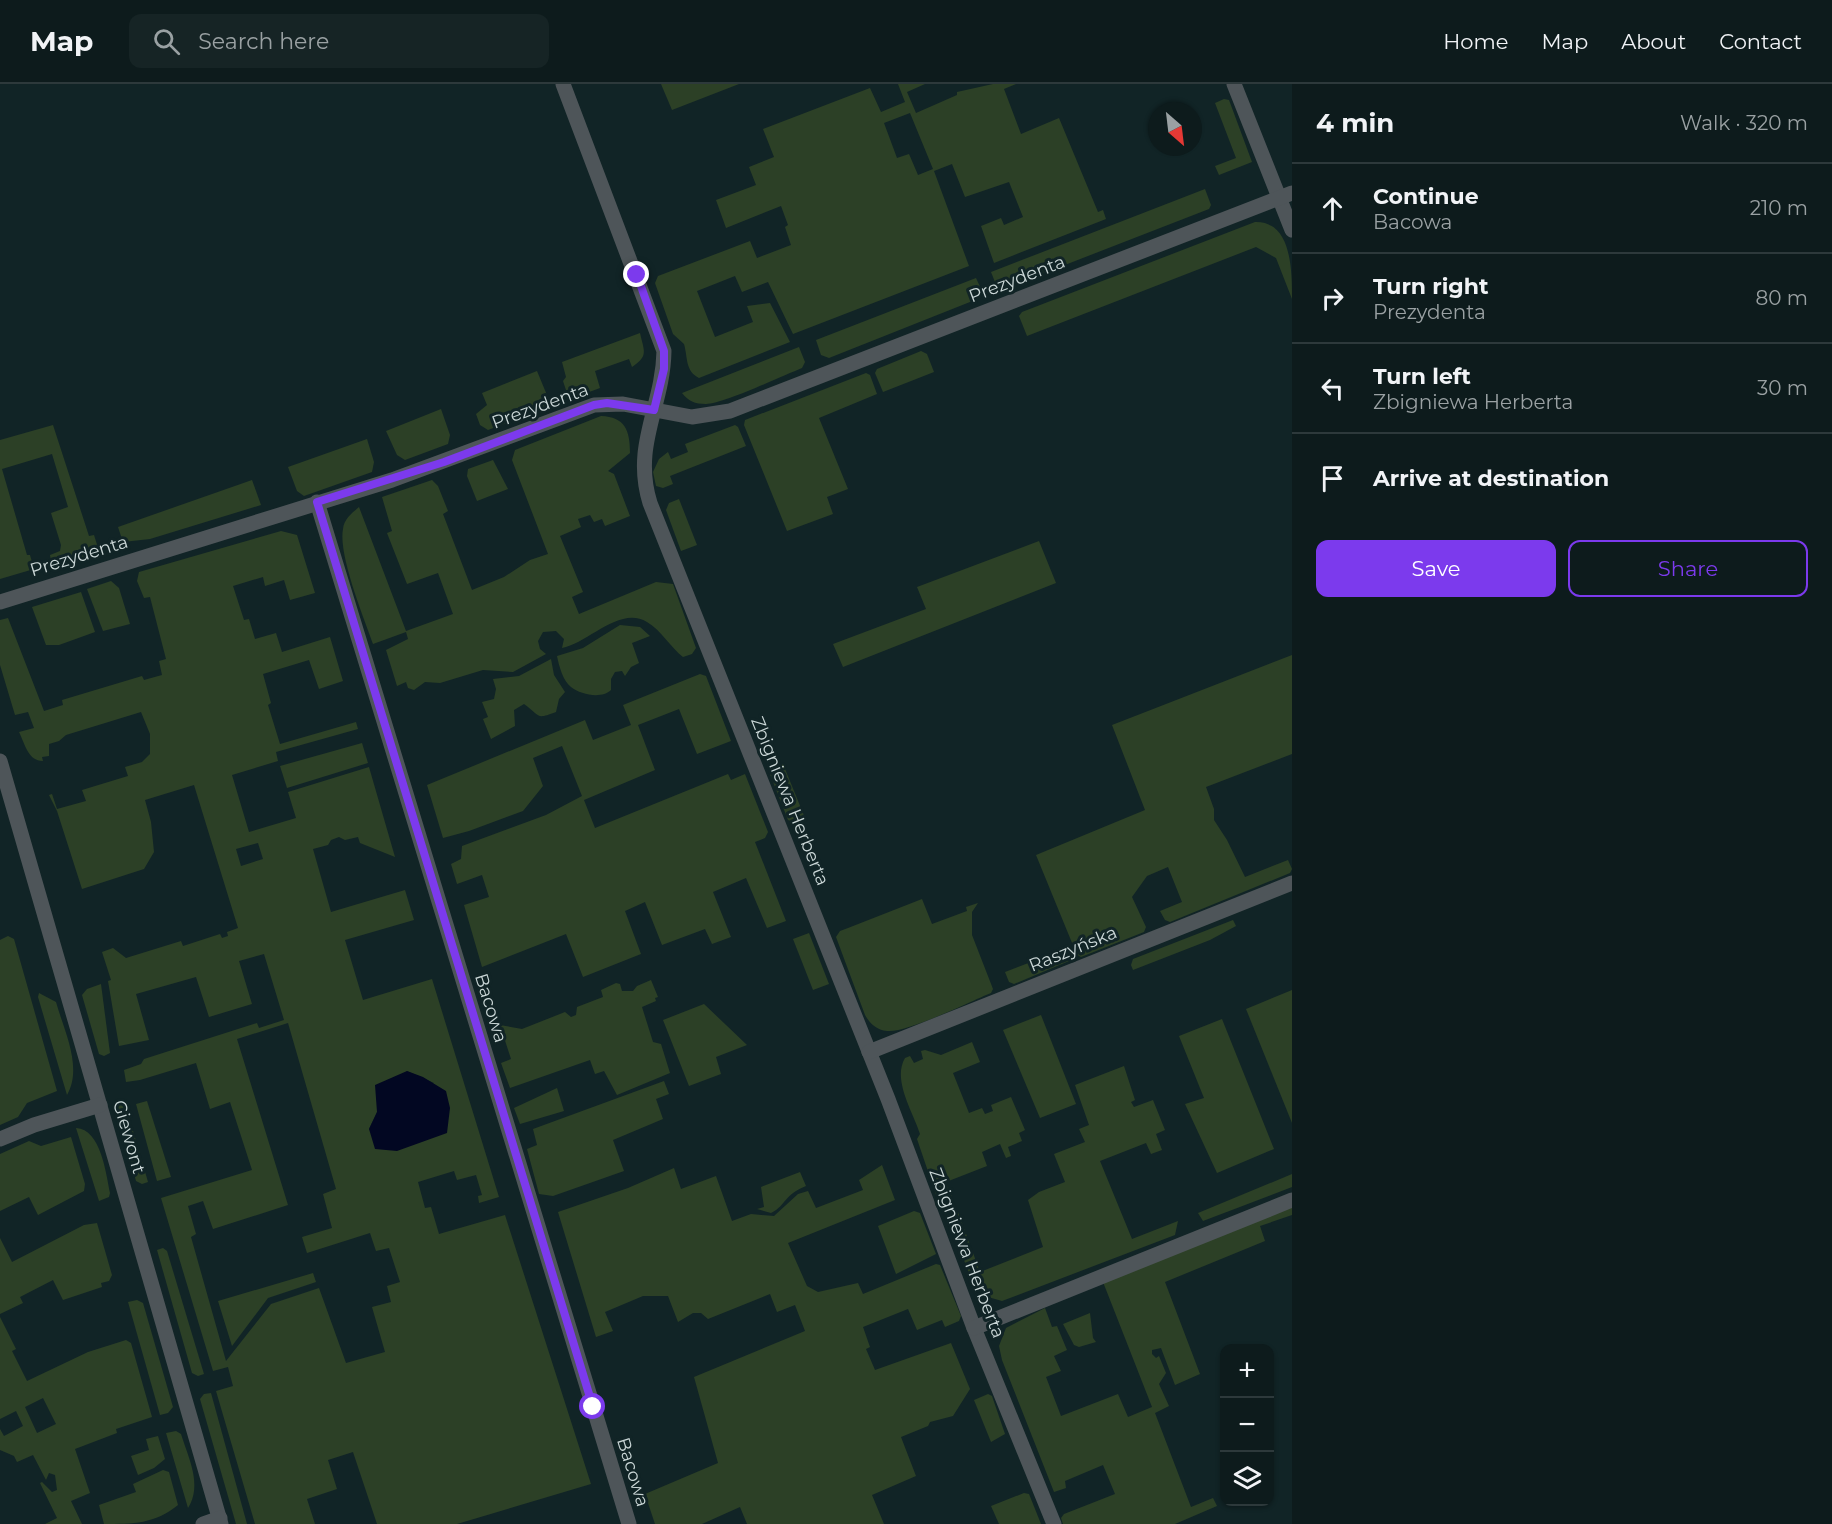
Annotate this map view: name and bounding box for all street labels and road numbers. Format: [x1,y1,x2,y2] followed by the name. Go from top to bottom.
[966,251,1068,307] street label: Prezydenta
[489,378,591,434] street label: Prezydenta
[27,531,131,581] street label: Prezydenta
[746,713,834,889] street label: Zbigniewa Herberta
[1026,921,1120,977] street label: Raszyńska
[470,971,512,1045] street label: Bacowa
[108,1098,150,1176] street label: Giewont
[924,1165,1010,1341] street label: Zbigniewa Herberta
[612,1435,654,1509] street label: Bacowa

